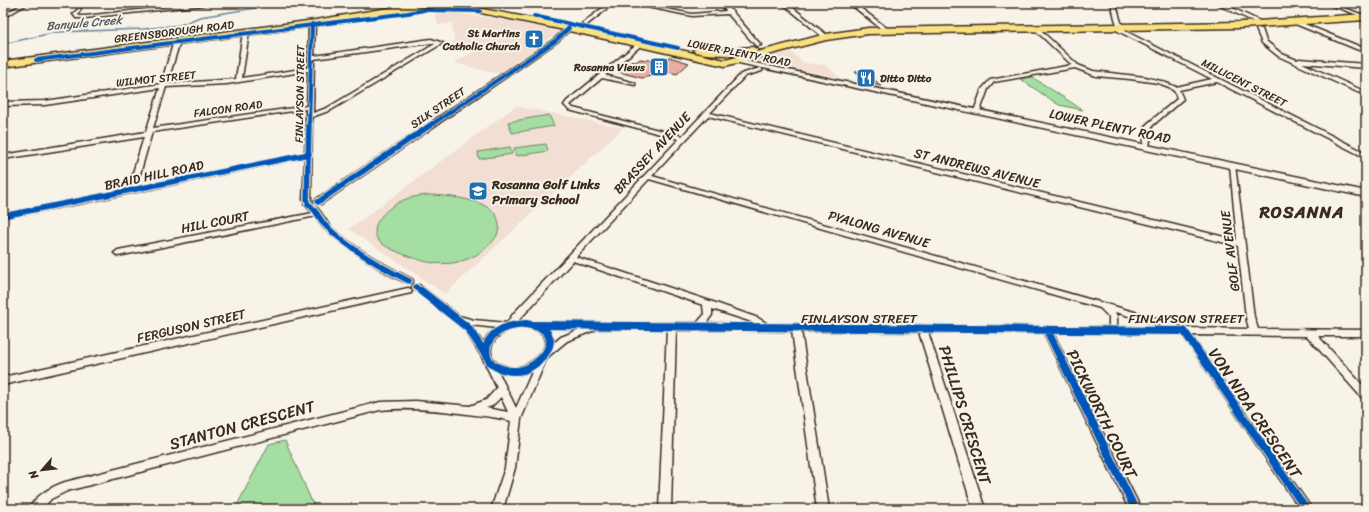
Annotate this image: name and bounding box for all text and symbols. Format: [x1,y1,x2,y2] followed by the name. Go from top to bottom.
[45,9,125,37] water label: Banyule Creek
[113,15,235,49] street label: GREENSBOROUGH ROAD
[442,24,521,56] place label: St Martins Catholic Church
[523,28,545,50] church icon: St Martins Catholic Church
[686,34,792,72] street label: LOWER PLENTY ROAD
[290,44,310,143] street label: FINLAYSON STREET
[1198,53,1291,113] street label: MILLICENT STREET
[648,56,670,78] building icon: Rosanna Views
[573,58,646,77] place label: Rosanna Views
[115,65,198,93] street label: WILMOT STREET
[855,67,877,89] restaurant icon: Ditto Ditto
[880,69,932,88] place label: Ditto Ditto
[406,82,470,134] street label: SILK STREET
[192,95,264,123] street label: FALCON ROAD
[1047,102,1173,150] street label: LOWER PLENTY ROAD
[608,106,697,199] street label: BRASSEY AVENUE
[912,141,1043,195] street label: ST ANDREWS AVENUE
[102,153,206,197] street label: BRAID HILL ROAD
[491,173,601,211] place label: Rosanna Golf Links Primary School
[467,180,489,202] school or university icon: Rosanna Golf Links Primary School
[1259,197,1344,227] district label: ROSANNA
[179,204,253,240] street label: HILL COURT
[826,204,933,255] street label: PYALONG AVENUE
[1214,208,1246,293] street label: GOLF AVENUE
[134,302,249,350] street label: FERGUSON STREET
[801,307,918,330] street label: FINLAYSON STREET
[1128,307,1245,330] street label: FINLAYSON STREET
[1200,341,1310,485] street label: VON NIDA CRESCENT
[930,342,1000,489] street label: PHILLIPS CRESCENT
[1058,344,1146,485] street label: PICKWORTH COURT
[166,391,319,458] street label: STANTON CRESCENT
[22,450,62,490] north arrow
[23,466,44,483] text: N

